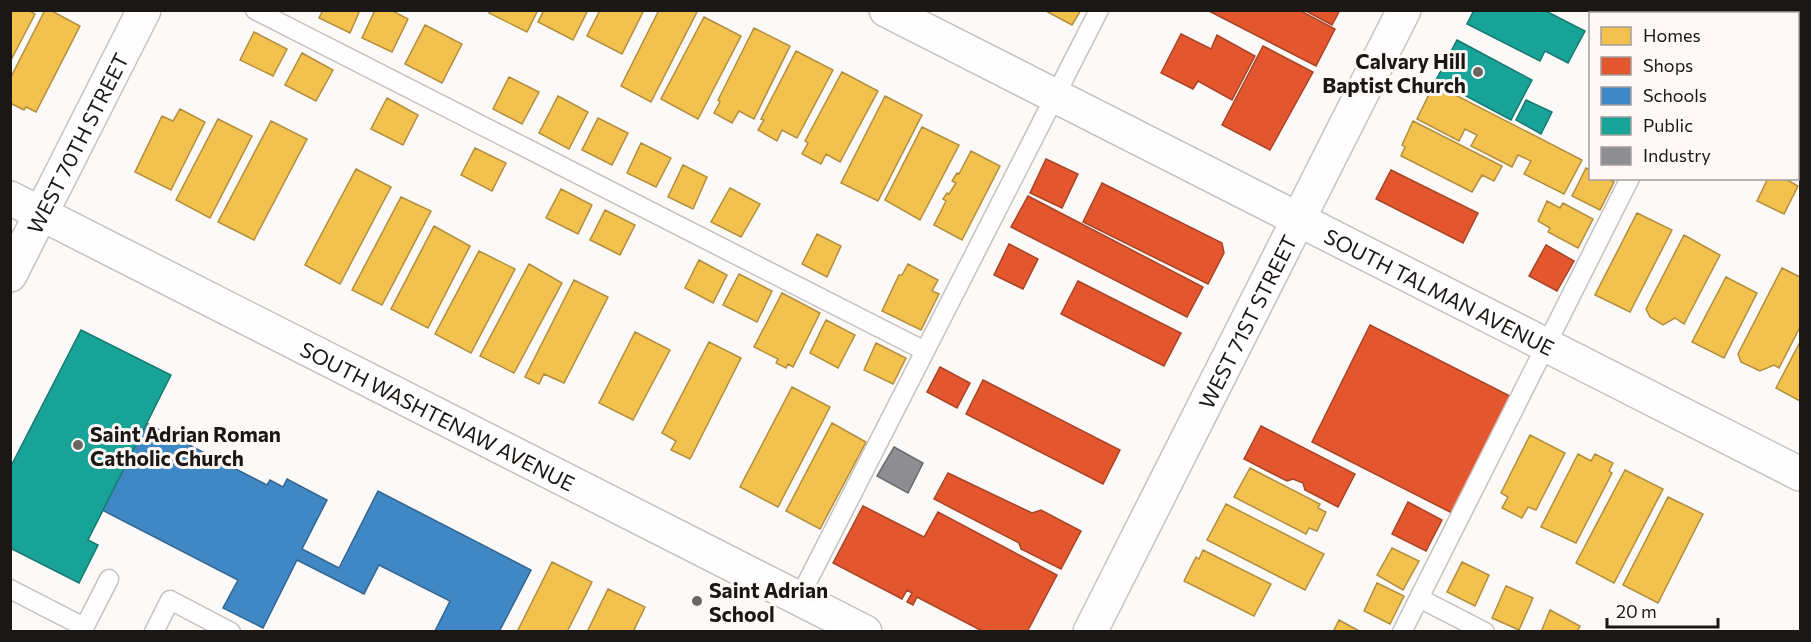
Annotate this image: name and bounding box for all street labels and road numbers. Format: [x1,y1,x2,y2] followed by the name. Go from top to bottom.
[21,49,133,237] street label: WEST 70TH STREET
[1321,222,1559,360] street label: SOUTH TALMAN AVENUE
[1193,230,1301,412] street label: WEST 71ST STREET
[297,335,579,495] street label: SOUTH WASHTENAW AVENUE

